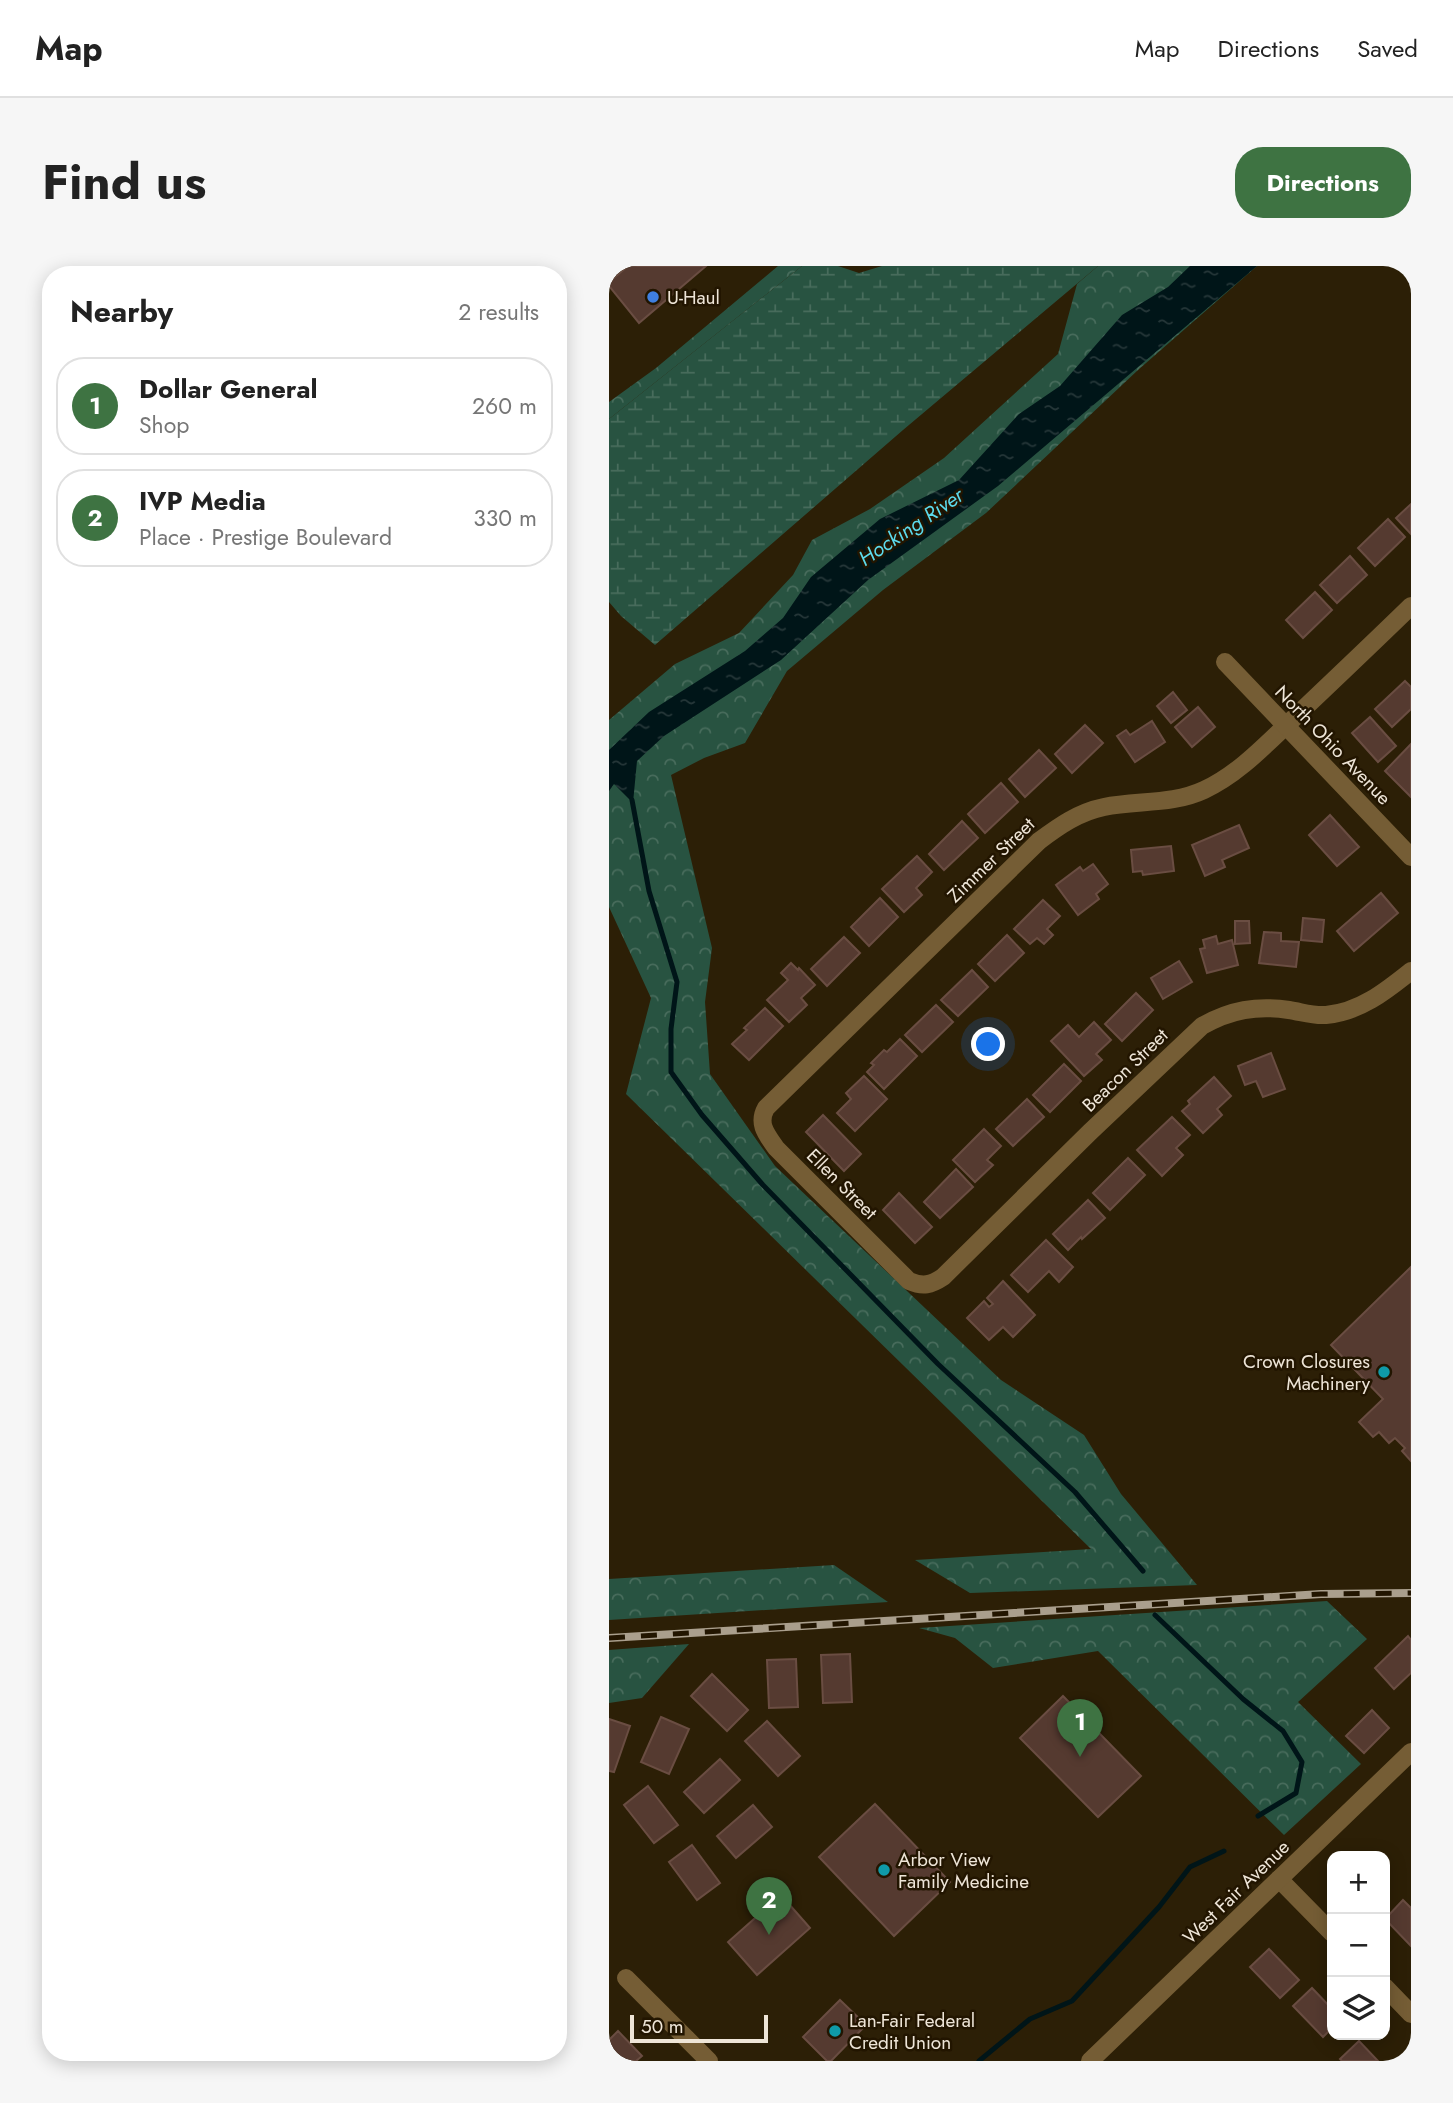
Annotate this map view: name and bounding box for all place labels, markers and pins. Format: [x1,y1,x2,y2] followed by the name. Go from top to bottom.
[667,284,720,311] place label: U-Haul
[645,289,661,305] marker: U-Haul
[1243,1348,1371,1397] place label: Crown Closures Machinery
[1376,1364,1392,1380] marker: Crown Closures Machinery
[1057,1699,1103,1757] pin: 1
[898,1846,1029,1895] place label: Arbor View Family Medicine
[876,1862,892,1878] marker: Arbor View Family Medicine
[746,1877,792,1935] pin: 2
[849,2007,975,2056] place label: Lan-Fair Federal Credit Union
[827,2023,843,2039] marker: Lan-Fair Federal Credit Union

